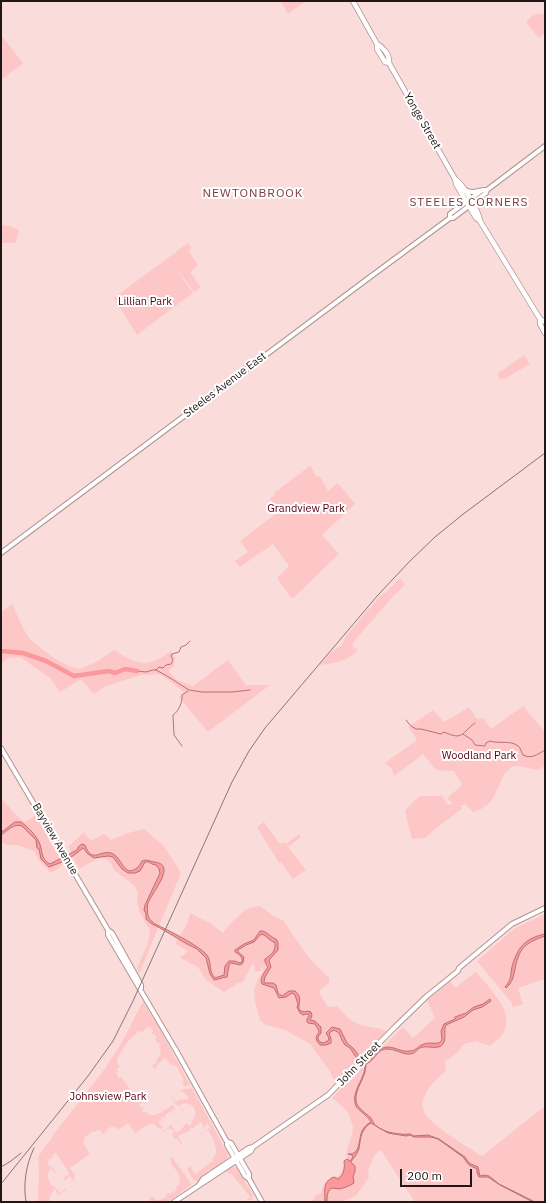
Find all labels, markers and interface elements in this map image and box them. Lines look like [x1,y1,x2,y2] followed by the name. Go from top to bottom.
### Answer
[401,90,443,152] street label: Yonge Street
[203,187,303,201] district label: NEWTONBROOK
[409,196,529,210] district label: STEELES CORNERS
[118,295,172,309] park label: Lillian Park
[181,350,269,420] street label: Steeles Avenue East
[267,502,345,516] park label: Grandview Park
[442,749,516,763] park label: Woodland Park
[29,801,81,877] street label: Bayview Avenue
[334,1039,384,1089] street label: John Street
[70,1090,146,1104] park label: Johnsview Park
[402,1161,474,1187] scale bar
[407,1168,442,1183] text: 200 m

